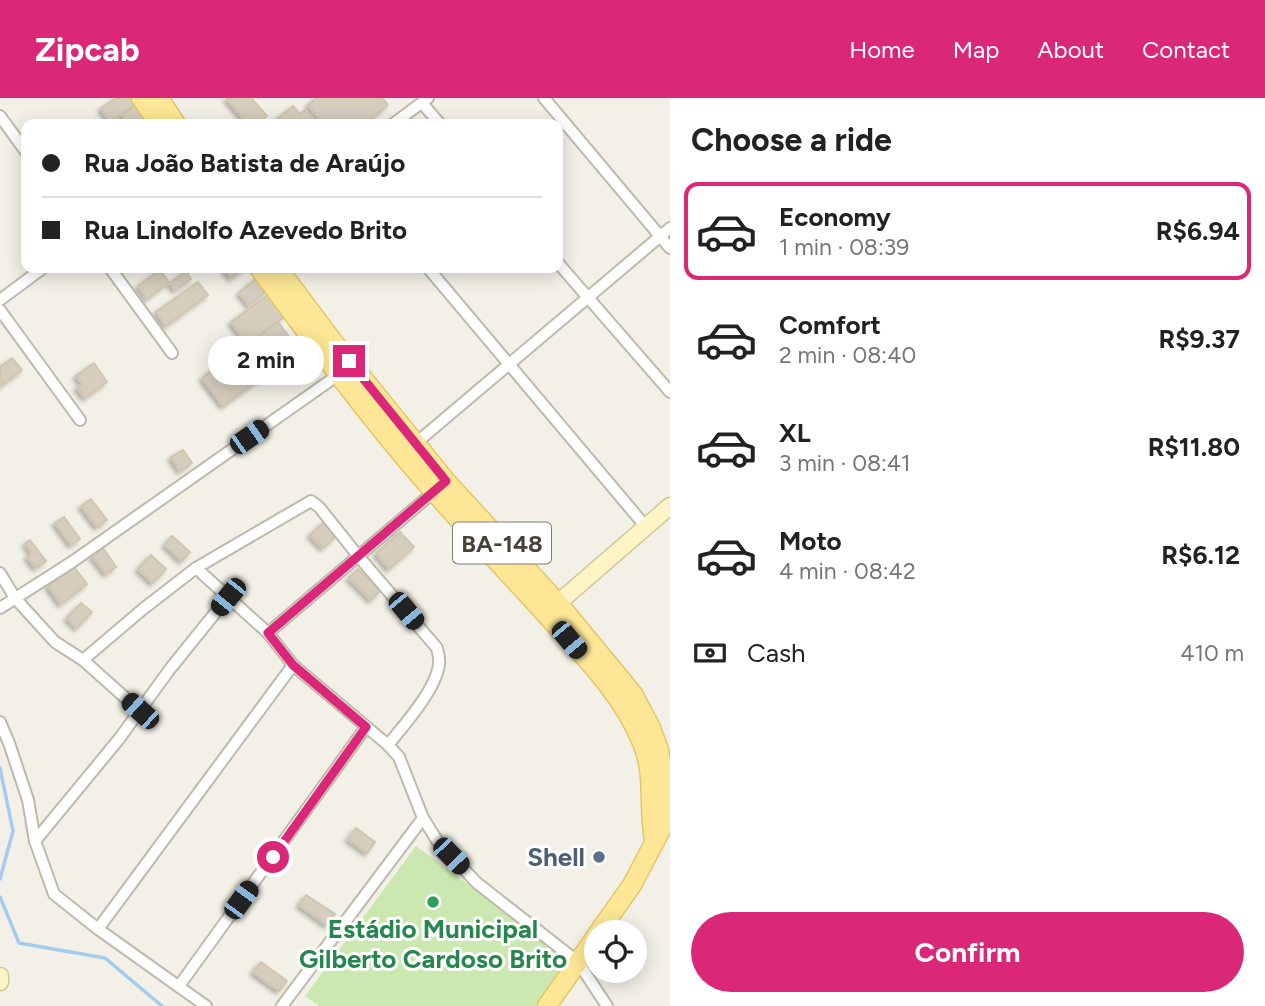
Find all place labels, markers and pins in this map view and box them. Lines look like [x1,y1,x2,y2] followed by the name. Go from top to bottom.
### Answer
[527,841,585,873] place label: Shell
[591,849,607,865] marker: Shell
[425,894,441,910] marker: Estádio Municipal Gilberto Cardoso Brito
[299,913,567,975] place label: Estádio Municipal Gilberto Cardoso Brito

